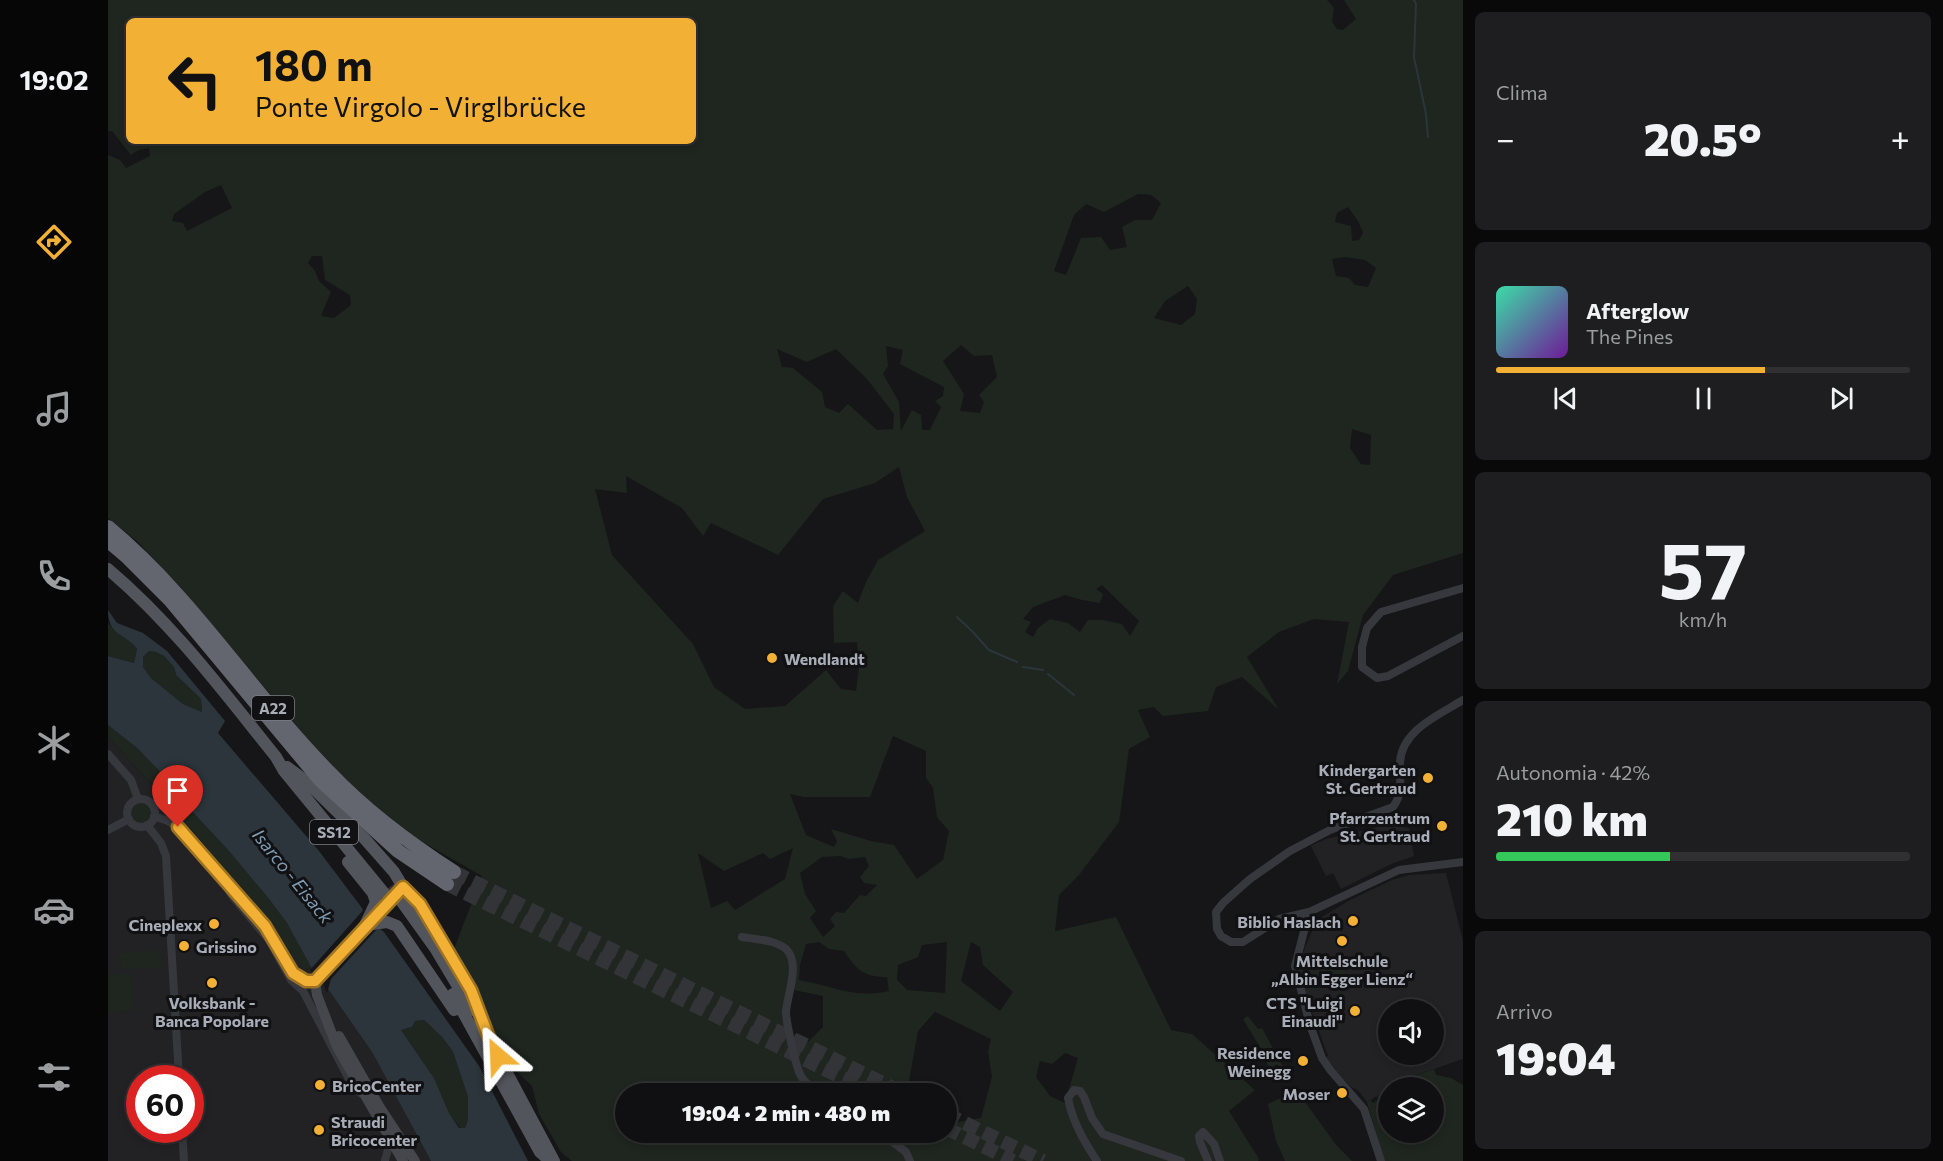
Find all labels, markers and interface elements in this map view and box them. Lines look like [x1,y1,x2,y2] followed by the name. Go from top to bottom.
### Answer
[255,38,373,90] text: 180 m
[156,42,234,120] icon: left
[19,63,89,96] text: 19:02
[1496,80,1548,104] text: Clima
[255,90,586,123] text: Ponte Virgolo - Virglbrücke
[1644,110,1762,165] text: 20.5°
[1496,117,1515,158] text: −
[1891,117,1910,158] text: +
[33,221,75,263] icon: directions
[1586,297,1689,324] text: Afterglow
[1586,324,1673,348] text: The Pines
[1549,382,1582,415] icon: previous
[1687,382,1720,415] icon: pause
[1825,382,1858,415] icon: next
[33,388,75,430] icon: music
[1659,520,1747,615] text: 57
[33,555,75,597] icon: phone
[1679,607,1727,631] text: km/h
[784,649,865,668] place label: Wendlandt
[765,651,779,665] marker: Wendlandt
[252,696,294,720] road number: A22
[33,722,75,764] icon: climate
[1319,760,1416,797] place label: Kindergarten St. Gertraud
[1496,760,1650,784] text: Autonomia · 42%
[152,765,203,827] pin
[1421,771,1435,785] marker: Kindergarten St. Gertraud
[161,774,194,807] icon: arrive
[1496,790,1648,845] text: 210 km
[1329,808,1430,845] place label: Pfarrzentrum St. Gertraud
[1435,819,1449,833] marker: Pfarrzentrum St. Gertraud
[310,820,358,844] road number: SS12
[248,824,339,929] water label: Isarco - Eisack
[33,889,75,931] icon: car
[1237,912,1341,931] place label: Biblio Haslach
[1346,914,1360,928] marker: Biblio Haslach
[129,915,202,934] place label: Cineplexx
[207,917,221,931] marker: Cineplexx
[1335,934,1349,948] marker: Mittelschule „Albin Egger Lienz“
[196,937,257,956] place label: Grissino
[177,939,191,953] marker: Grissino
[1271,951,1413,988] place label: Mittelschule „Albin Egger Lienz“
[205,976,219,990] marker: Volksbank - Banca Popolare
[155,993,269,1030] place label: Volksbank - Banca Popolare
[1266,993,1343,1030] place label: CTS "Luigi Einaudi"
[1378,999,1444,1143] map controls
[1378,999,1444,1065] button: sound
[1496,999,1553,1023] text: Arrivo
[1348,1004,1362,1018] marker: CTS "Luigi Einaudi"
[466,1024,530,1088] position arrow
[1496,1029,1616,1084] text: 19:04
[1217,1043,1291,1080] place label: Residence Weinegg
[1296,1054,1310,1068] marker: Residence Weinegg
[33,1056,75,1098] icon: filters
[126,1065,204,1143] speed limit sign: 60
[332,1076,422,1095] place label: BricoCenter
[1378,1077,1444,1143] button: layers
[313,1078,327,1092] marker: BricoCenter
[1283,1084,1330,1103] place label: Moser
[1335,1086,1349,1100] marker: Moser
[682,1099,890,1126] text: 19:04 · 2 min · 480 m
[331,1112,418,1149] place label: Straudi Bricocenter
[312,1123,326,1137] marker: Straudi Bricocenter

